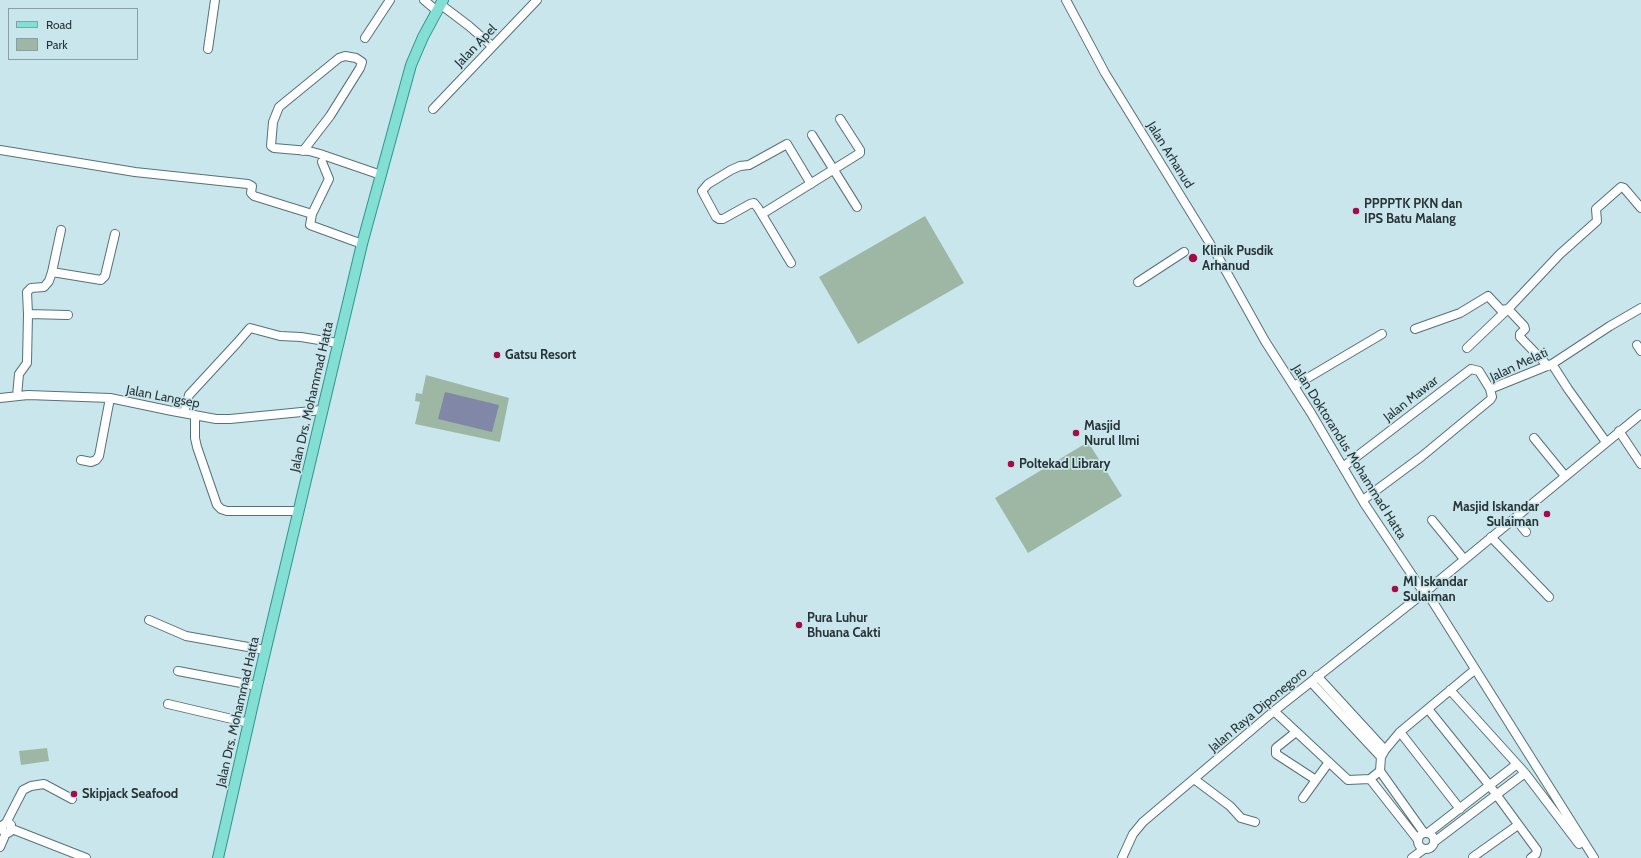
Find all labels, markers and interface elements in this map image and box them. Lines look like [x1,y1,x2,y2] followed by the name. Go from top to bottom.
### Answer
[8,8,138,60] legend
[46,17,72,32] text: Road
[452,21,500,71] street label: Jalan Apel
[46,37,68,52] text: Park
[1143,119,1197,191] street label: Jalan Arhanud
[1364,196,1462,227] place label: PPPPTK PKN dan IPS Batu Malang
[1351,206,1361,216] marker: PPPPTK PKN dan IPS Batu Malang
[1202,243,1273,274] place label: Klinik Pusdik Arhanud
[1187,252,1199,264] marker: Klinik Pusdik Arhanud
[287,320,337,474] street label: Jalan Drs. Mohammad Hatta
[1487,345,1551,385] street label: Jalan Melati
[505,347,576,363] place label: Gatsu Resort
[492,350,502,360] marker: Gatsu Resort
[1289,362,1409,542] street label: Jalan Doktorandus Mohammad Hatta
[1381,373,1441,425] street label: Jalan Mawar
[125,382,201,412] street label: Jalan Langsep
[1084,418,1139,449] place label: Masjid Nurul Ilmi
[1071,428,1081,438] marker: Masjid Nurul Ilmi
[1019,456,1111,472] place label: Poltekad Library
[1006,459,1016,469] marker: Poltekad Library
[1453,499,1539,530] place label: Masjid Iskandar Sulaiman
[1542,509,1552,519] marker: Masjid Iskandar Sulaiman
[1403,574,1467,605] place label: MI Iskandar Sulaiman
[1390,584,1400,594] marker: MI Iskandar Sulaiman
[807,610,881,641] place label: Pura Luhur Bhuana Cakti
[794,620,804,630] marker: Pura Luhur Bhuana Cakti
[213,635,263,789] street label: Jalan Drs. Mohammad Hatta
[1206,664,1310,756] street label: Jalan Raya Diponegoro
[82,786,178,802] place label: Skipjack Seafood
[69,789,79,799] marker: Skipjack Seafood

